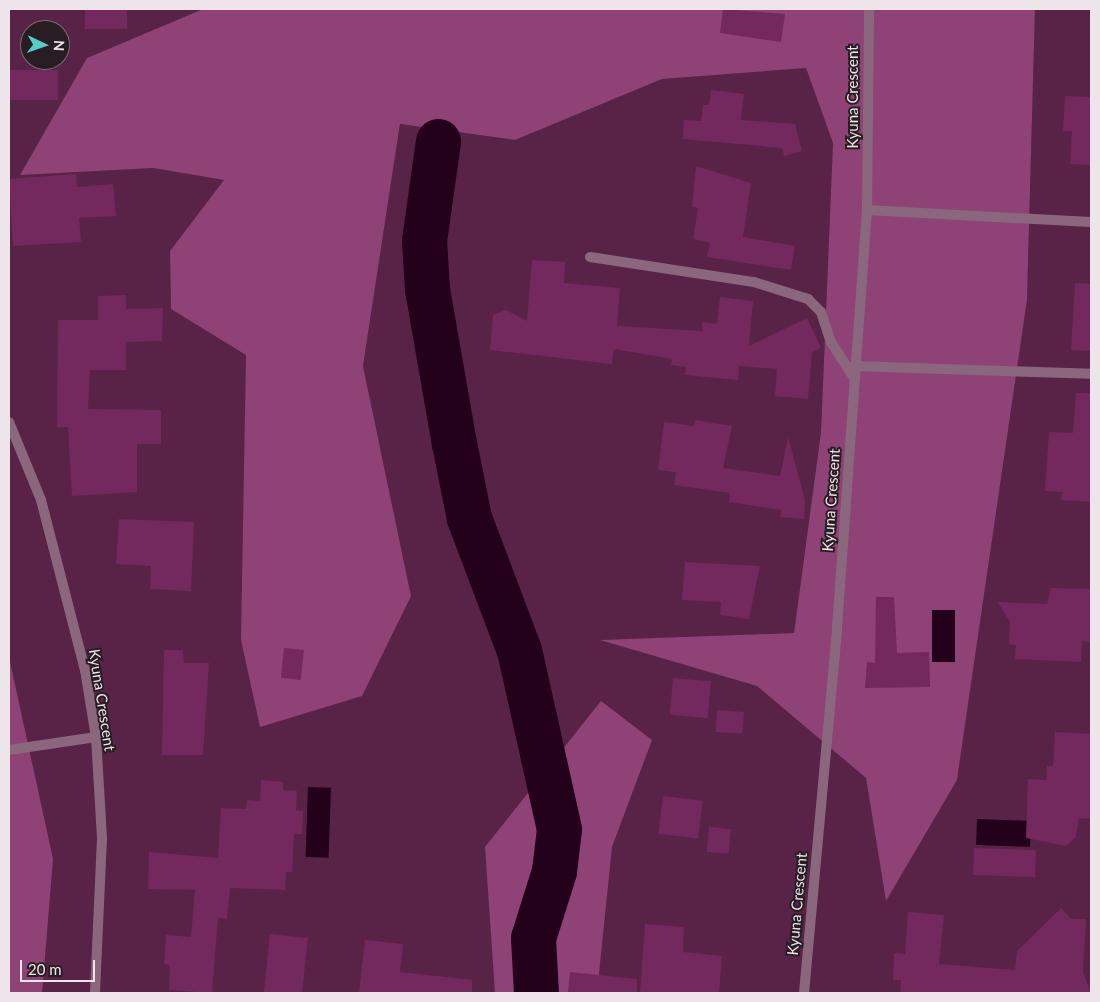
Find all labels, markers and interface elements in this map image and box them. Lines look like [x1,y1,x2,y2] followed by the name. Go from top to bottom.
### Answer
[20,20,70,70] north arrow
[51,40,68,52] text: N
[844,45,862,149] street label: Kyuna Crescent
[818,448,844,552] street label: Kyuna Crescent
[85,648,119,752] street label: Kyuna Crescent
[784,852,810,956] street label: Kyuna Crescent
[22,950,98,982] scale bar
[28,960,62,978] text: 20 m

